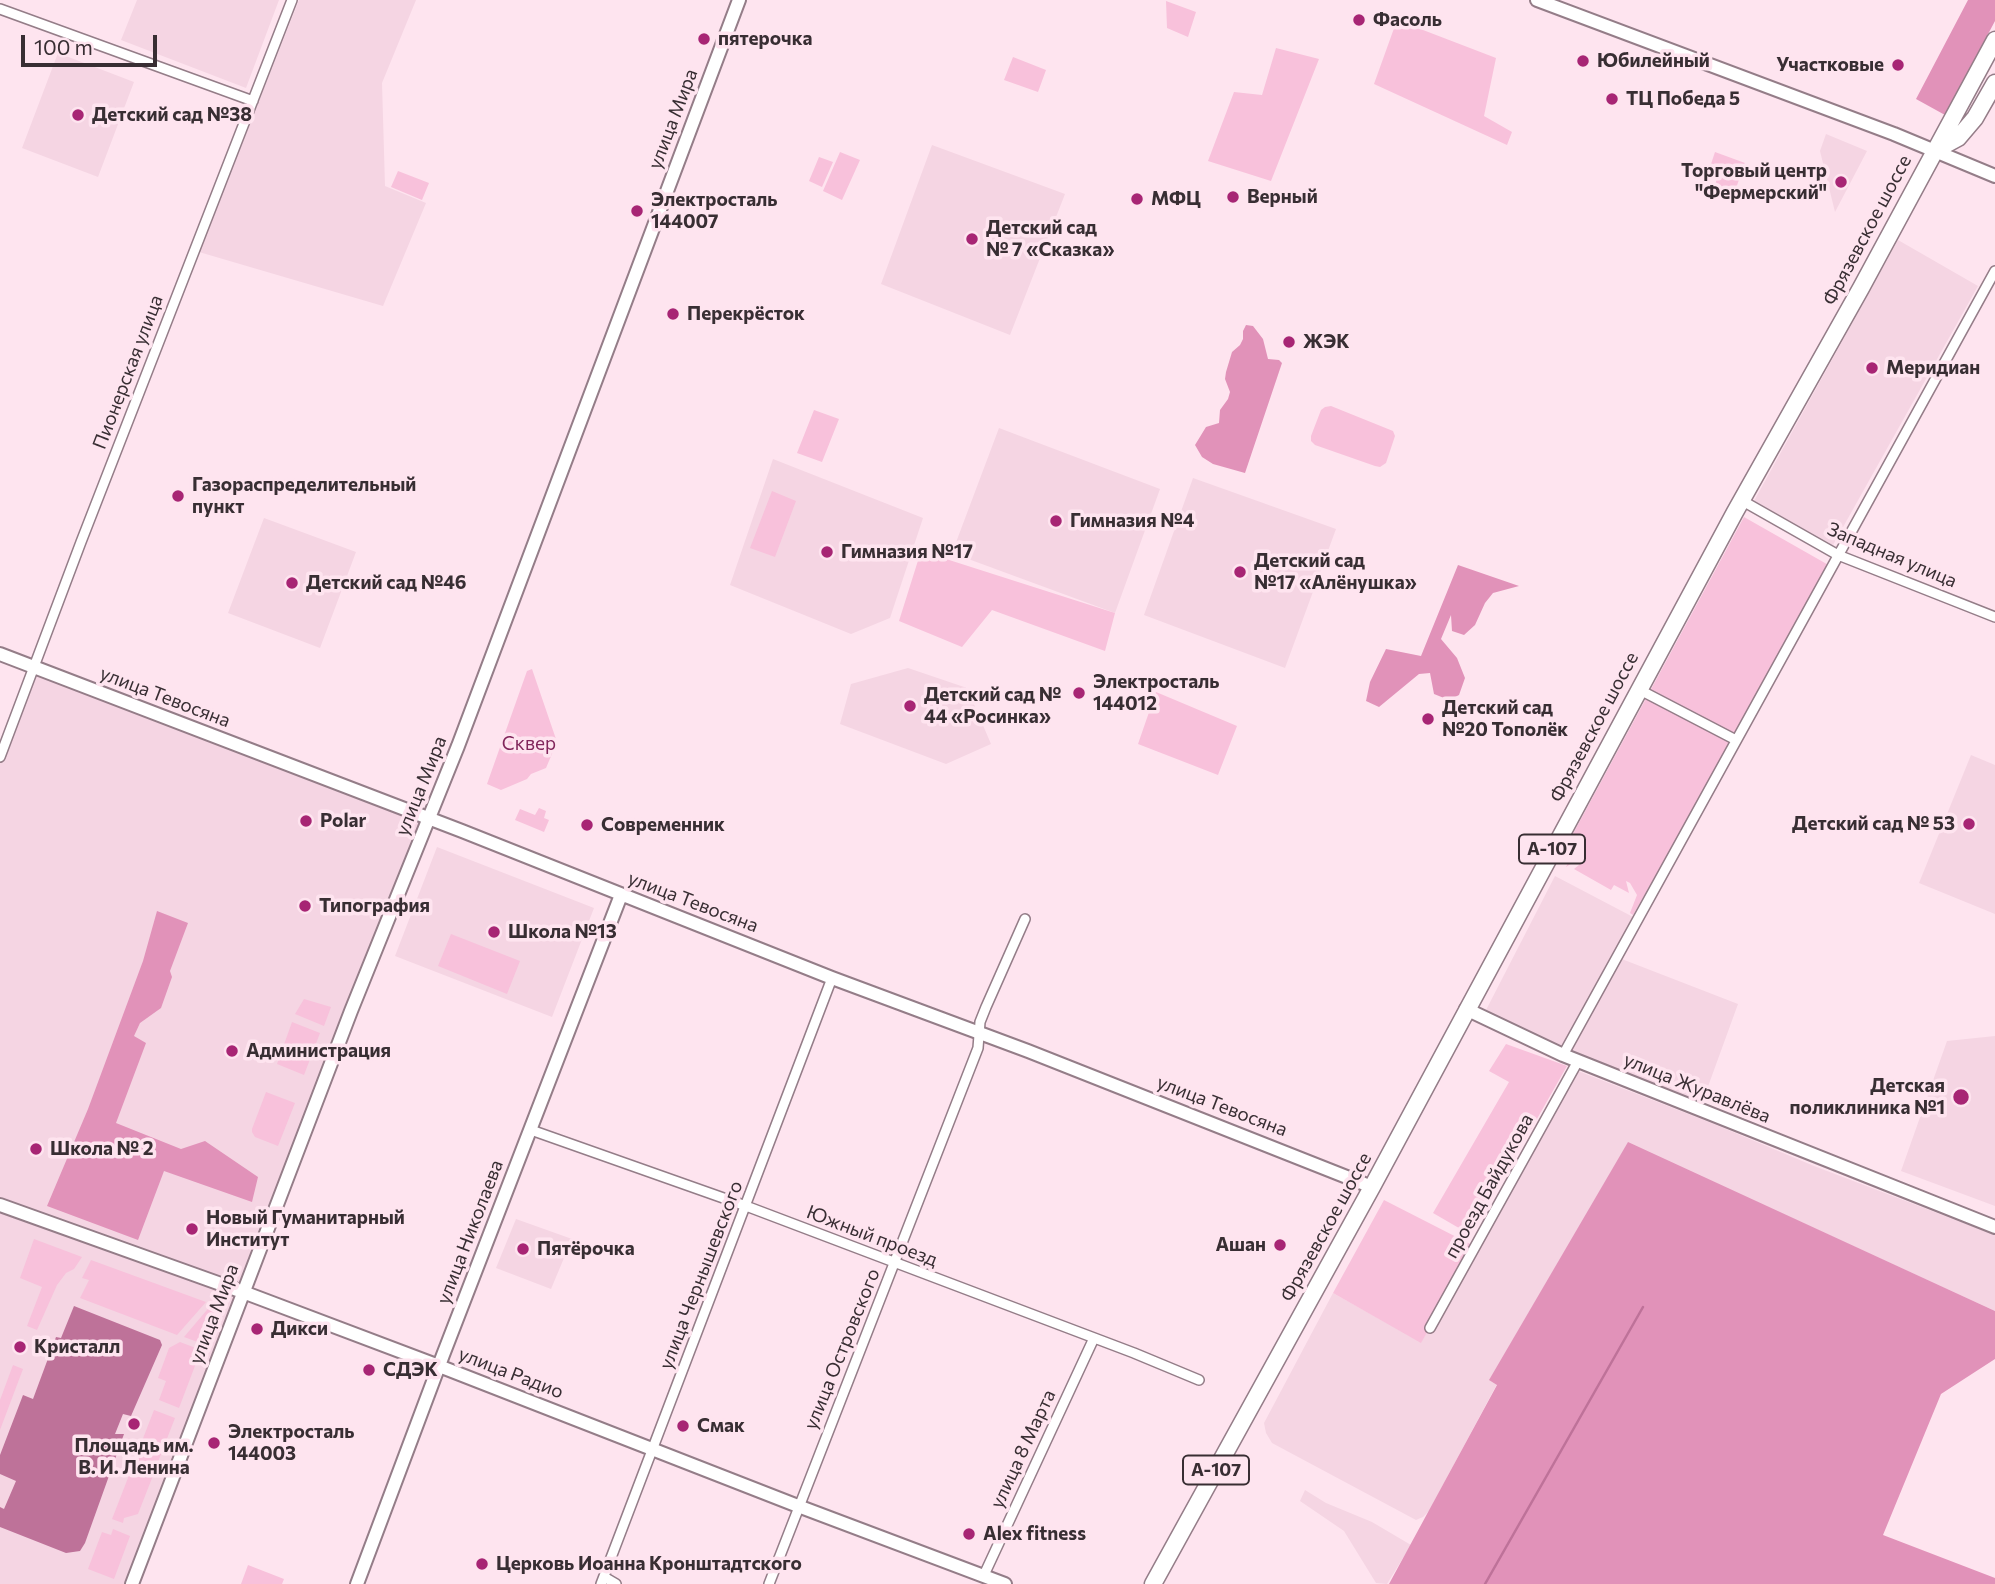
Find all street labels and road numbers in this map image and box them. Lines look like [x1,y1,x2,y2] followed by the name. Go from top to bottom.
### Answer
[643,66,703,172] street label: улица Мира
[1818,151,1916,309] street label: Фрязевское шоссе
[88,292,168,452] street label: Пионерская улица
[1824,517,1960,593] street label: Западная улица
[1545,648,1643,806] street label: Фрязевское шоссе
[97,662,233,732] street label: улица Тевосяна
[391,733,451,839] street label: улица Мира
[1519,834,1585,864] road number: А-107
[625,867,761,937] street label: улица Тевосяна
[1620,1048,1774,1128] street label: улица Журавлёва
[1154,1071,1290,1141] street label: улица Тевосяна
[1440,1110,1538,1262] street label: проезд Байдукова
[1276,1149,1376,1305] street label: Фрязевское шоссе
[432,1157,508,1307] street label: улица Николаева
[655,1178,747,1372] street label: улица Чернышевского
[803,1201,941,1271] street label: Южный проезд
[184,1261,244,1367] street label: улица Мира
[799,1265,885,1433] street label: улица Островского
[455,1343,567,1403] street label: улица Радио
[986,1386,1060,1512] street label: улица 8 Марта
[1183,1456,1249,1484] road number: А-107

